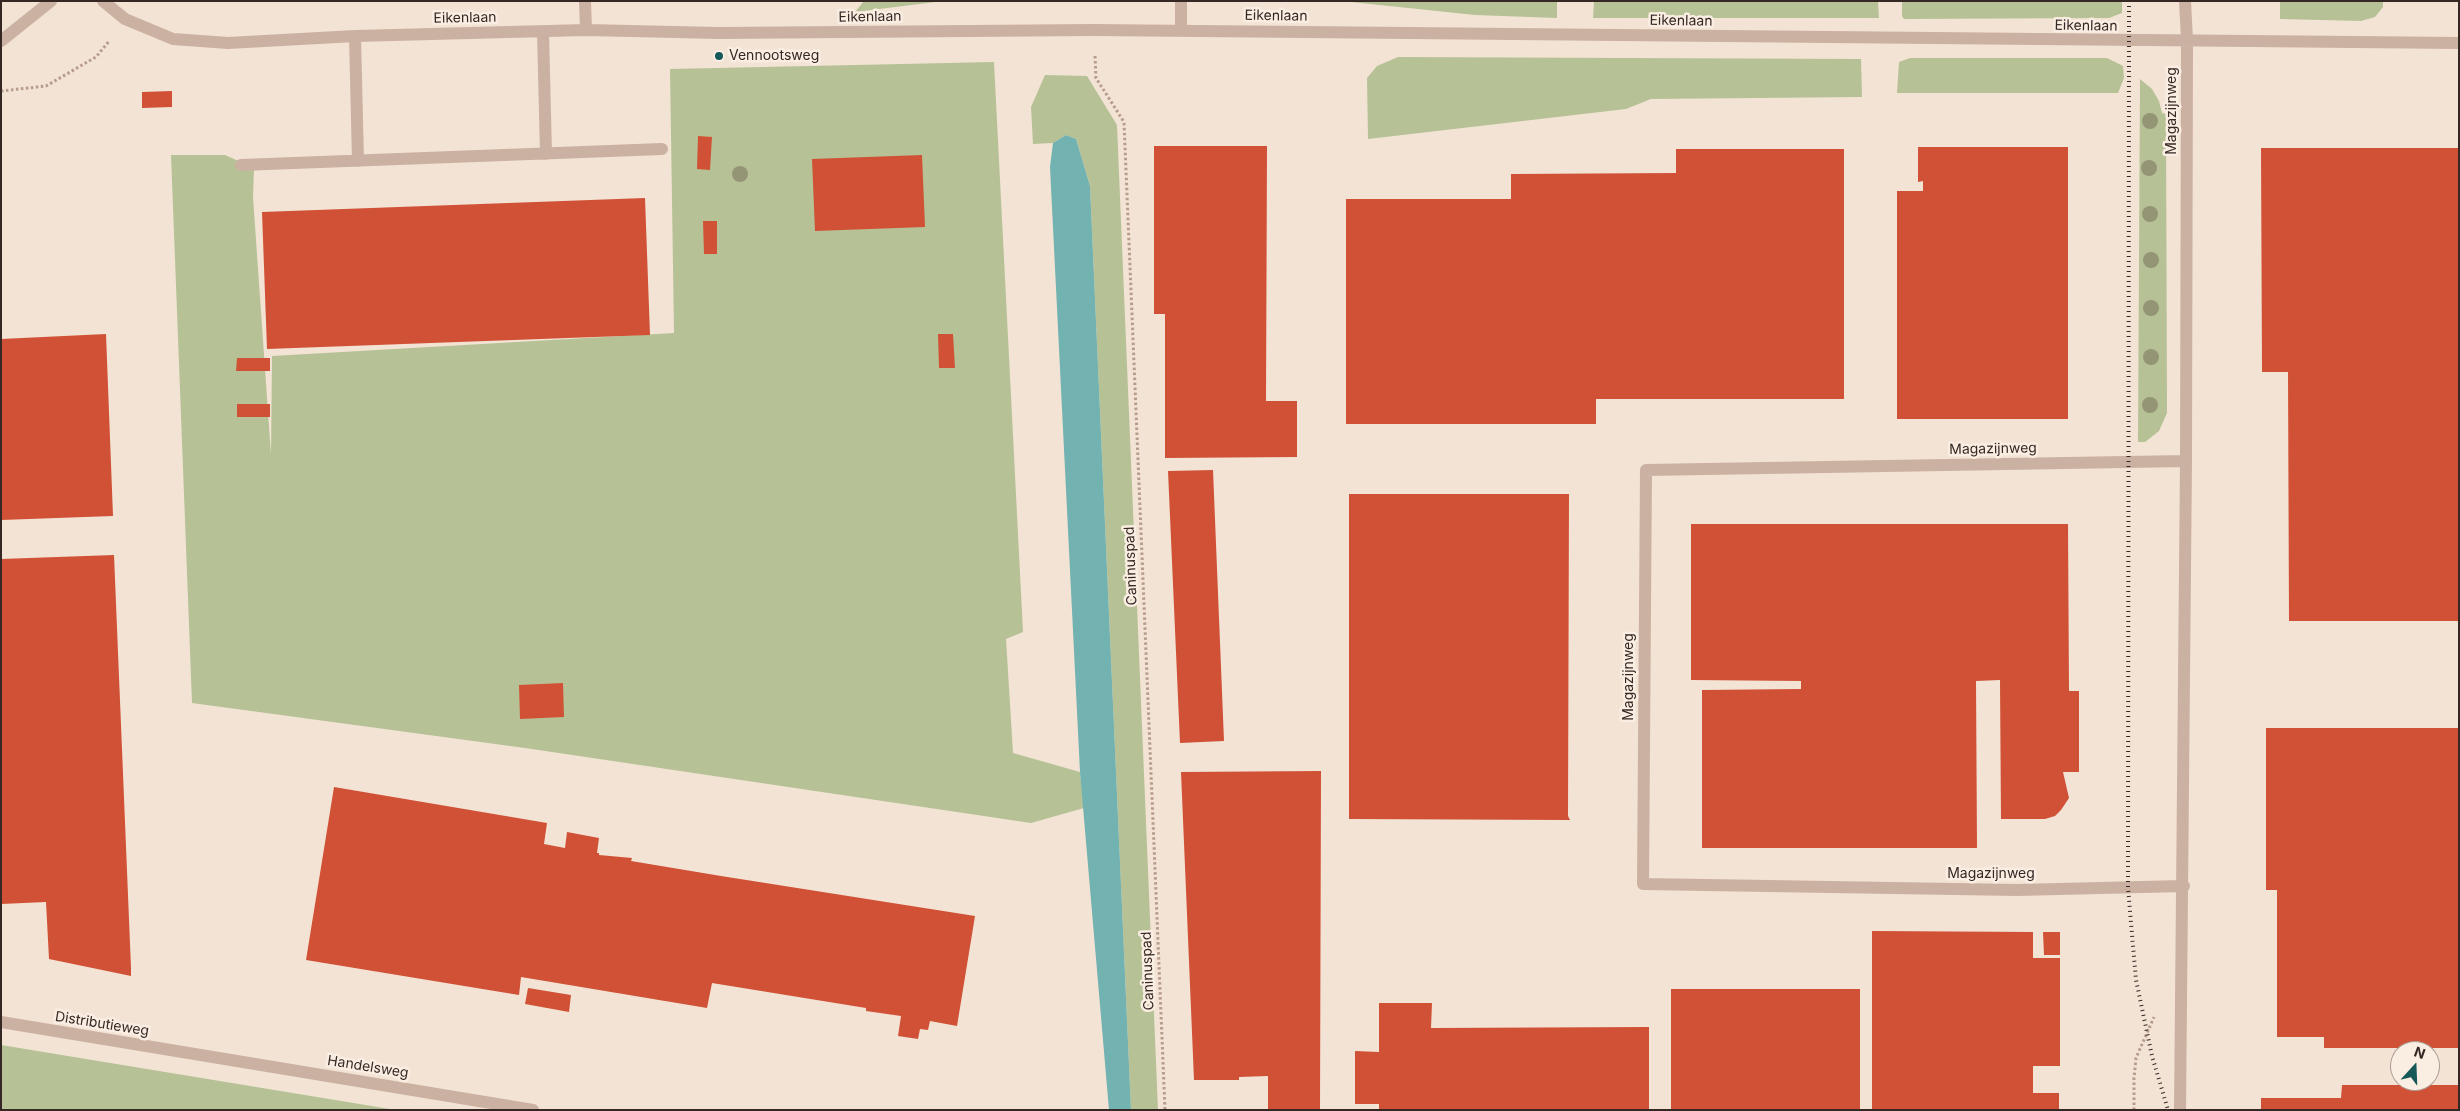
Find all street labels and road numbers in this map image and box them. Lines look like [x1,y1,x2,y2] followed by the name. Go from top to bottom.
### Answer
[1244,7,1308,25] street label: Eikenlaan
[838,8,902,26] street label: Eikenlaan
[433,9,497,27] street label: Eikenlaan
[1649,12,1713,30] street label: Eikenlaan
[2054,17,2118,35] street label: Eikenlaan
[2164,67,2180,155] street label: Magazijnweg
[1949,440,2037,458] street label: Magazijnweg
[1121,526,1141,606] street label: Caninuspad
[1621,633,1637,721] street label: Magazijnweg
[1947,866,2035,882] street label: Magazijnweg
[1138,931,1158,1011] street label: Caninuspad
[54,1008,150,1040] street label: Distributieweg
[326,1052,410,1082] street label: Handelsweg

